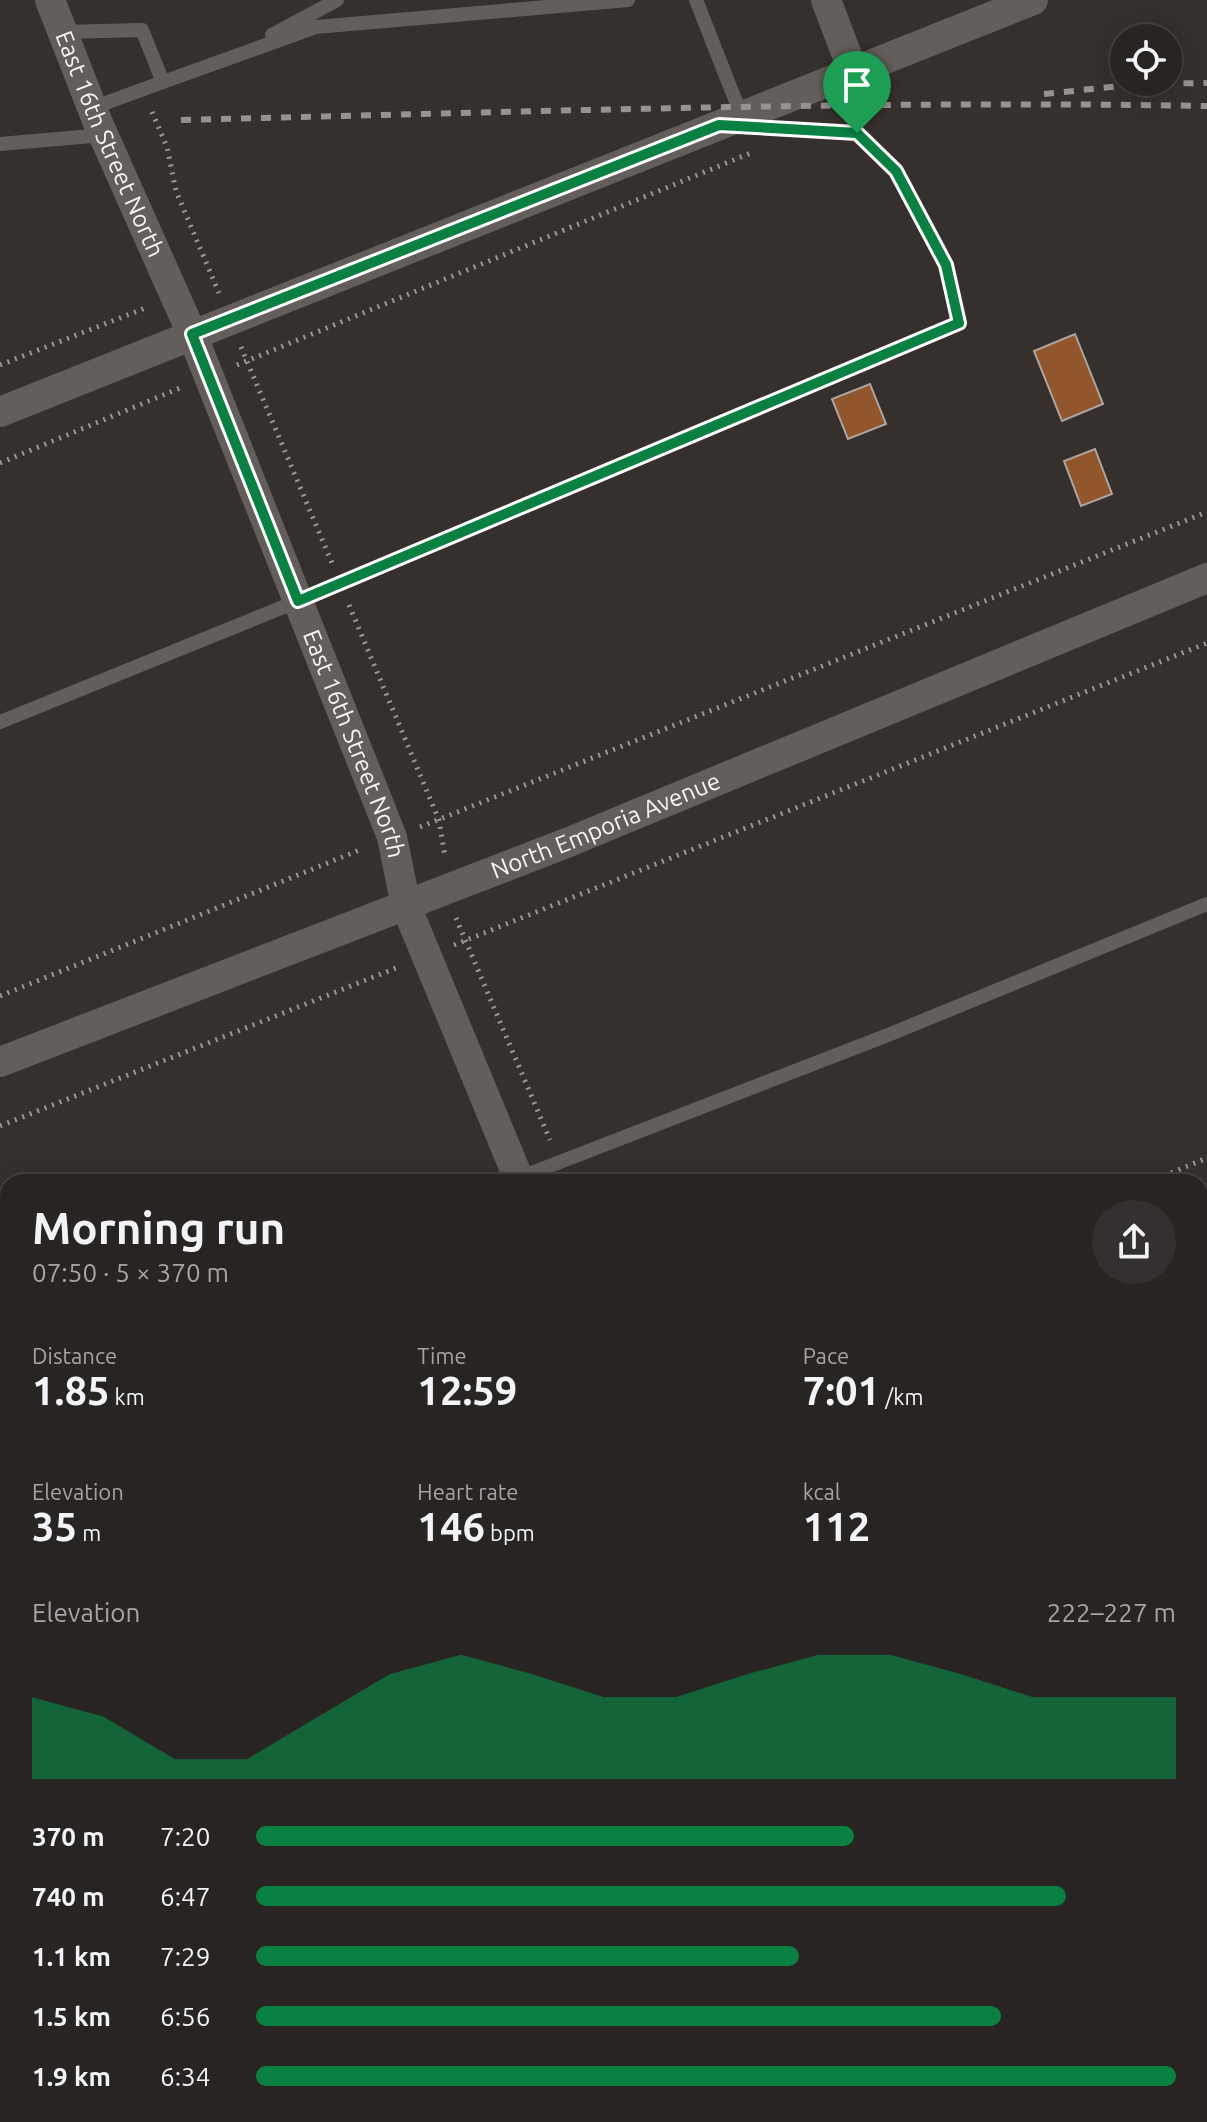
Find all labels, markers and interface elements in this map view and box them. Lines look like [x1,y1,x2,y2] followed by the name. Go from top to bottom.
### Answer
[1110,24,1182,96] map controls
[1110,24,1182,96] button: locate
[50,27,170,261] street label: East 16th Street North
[823,51,891,133] pin
[835,63,879,107] icon: arrive
[298,626,410,860] street label: East 16th Street North
[487,767,724,884] street label: North Emporia Avenue
[1092,1200,1176,1284] button: share
[32,1203,285,1252] text: Morning run
[32,1258,229,1287] text: 07:50 · 5 × 370 m
[32,1343,117,1368] text: Distance
[417,1343,467,1368] text: Time
[803,1343,849,1368] text: Pace
[32,1368,110,1413] text: 1.85
[417,1368,517,1413] text: 12:59
[803,1368,880,1413] text: 7:01
[110,1384,145,1409] text: km
[880,1384,923,1409] text: /km
[32,1479,124,1504] text: Elevation
[417,1479,519,1504] text: Heart rate
[803,1479,841,1504] text: kcal
[32,1504,77,1549] text: 35
[417,1504,485,1549] text: 146
[803,1504,870,1549] text: 112
[77,1520,101,1545] text: m
[485,1520,535,1545] text: bpm
[32,1598,140,1627] text: Elevation
[1047,1598,1176,1627] text: 222–227 m
[32,1822,105,1851] text: 370 m
[160,1822,210,1851] text: 7:20
[32,1882,105,1911] text: 740 m
[160,1882,210,1911] text: 6:47
[32,1942,111,1971] text: 1.1 km
[160,1942,210,1971] text: 7:29
[32,2002,111,2031] text: 1.5 km
[160,2002,210,2031] text: 6:56
[32,2062,111,2091] text: 1.9 km
[160,2062,210,2091] text: 6:34

